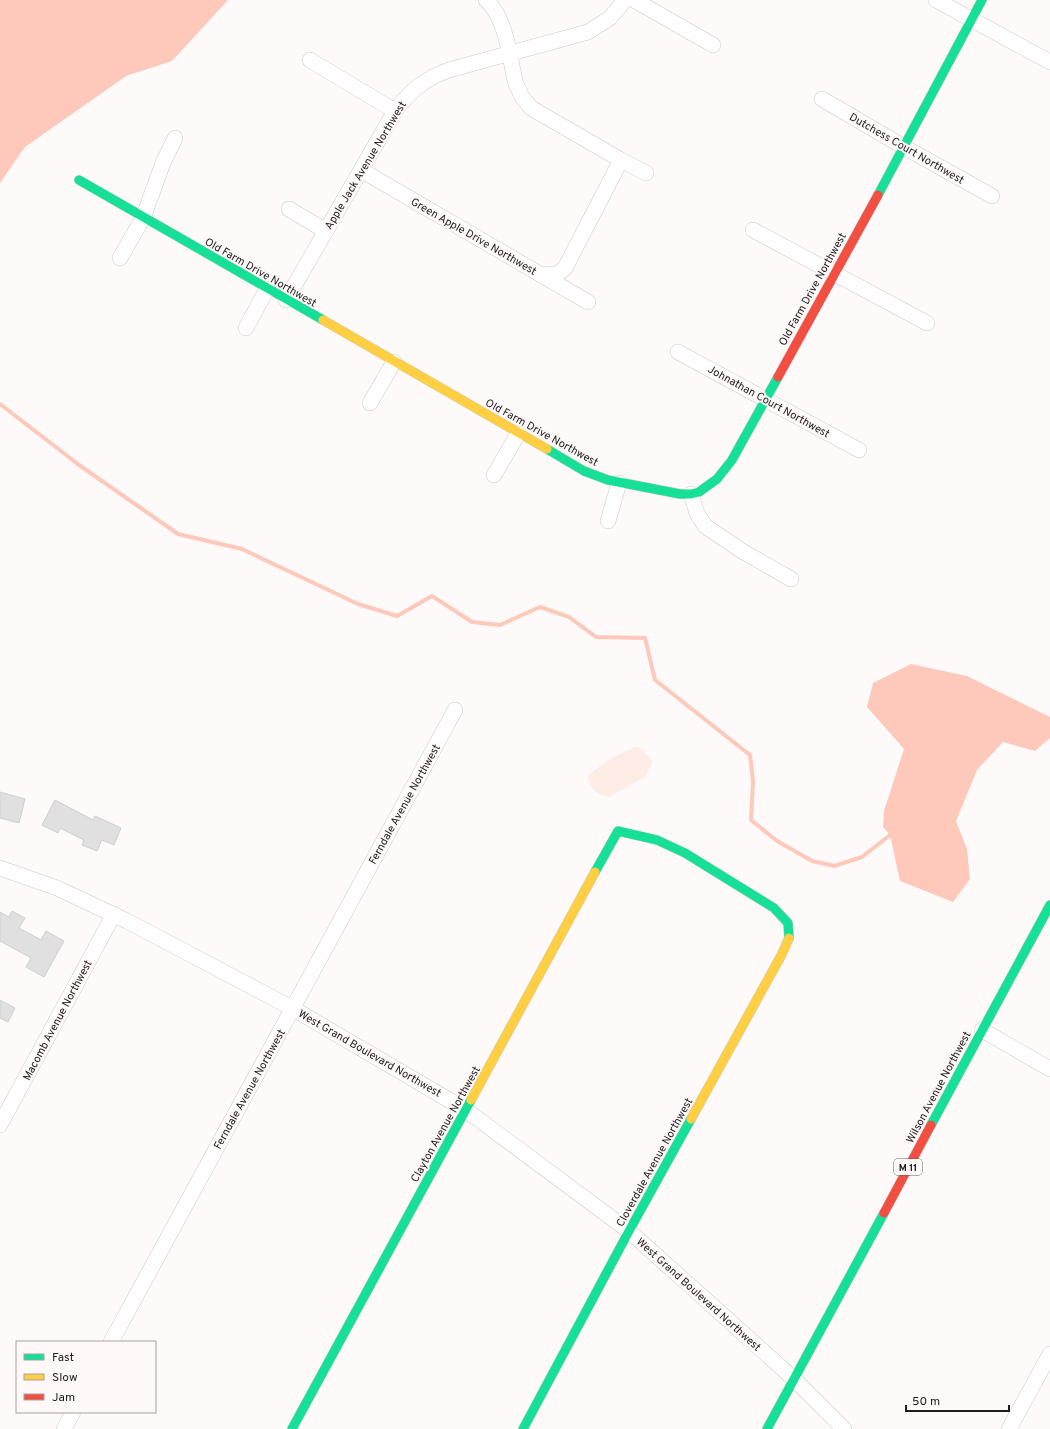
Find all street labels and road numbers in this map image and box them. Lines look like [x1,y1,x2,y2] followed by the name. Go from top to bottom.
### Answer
[322,99,410,232] street label: Apple Jack Avenue Northwest
[847,110,966,187] street label: Dutchess Court Northwest
[408,195,539,279] street label: Green Apple Drive Northwest
[776,231,850,348] street label: Old Farm Drive Northwest
[202,235,319,311] street label: Old Farm Drive Northwest
[705,363,832,441] street label: Johnathan Court Northwest
[483,396,600,470] street label: Old Farm Drive Northwest
[366,742,444,867] street label: Ferndale Avenue Northwest
[20,958,96,1083] street label: Macomb Avenue Northwest
[296,1007,443,1101] street label: West Grand Boulevard Northwest
[211,1027,289,1152] street label: Ferndale Avenue Northwest
[903,1029,974,1146] street label: Wilson Avenue Northwest
[408,1064,484,1185] street label: Clayton Avenue Northwest
[614,1096,696,1229] street label: Cloverdale Avenue Northwest
[894,1159,922,1175] road number: M 11
[633,1235,763,1354] street label: West Grand Boulevard Northwest

